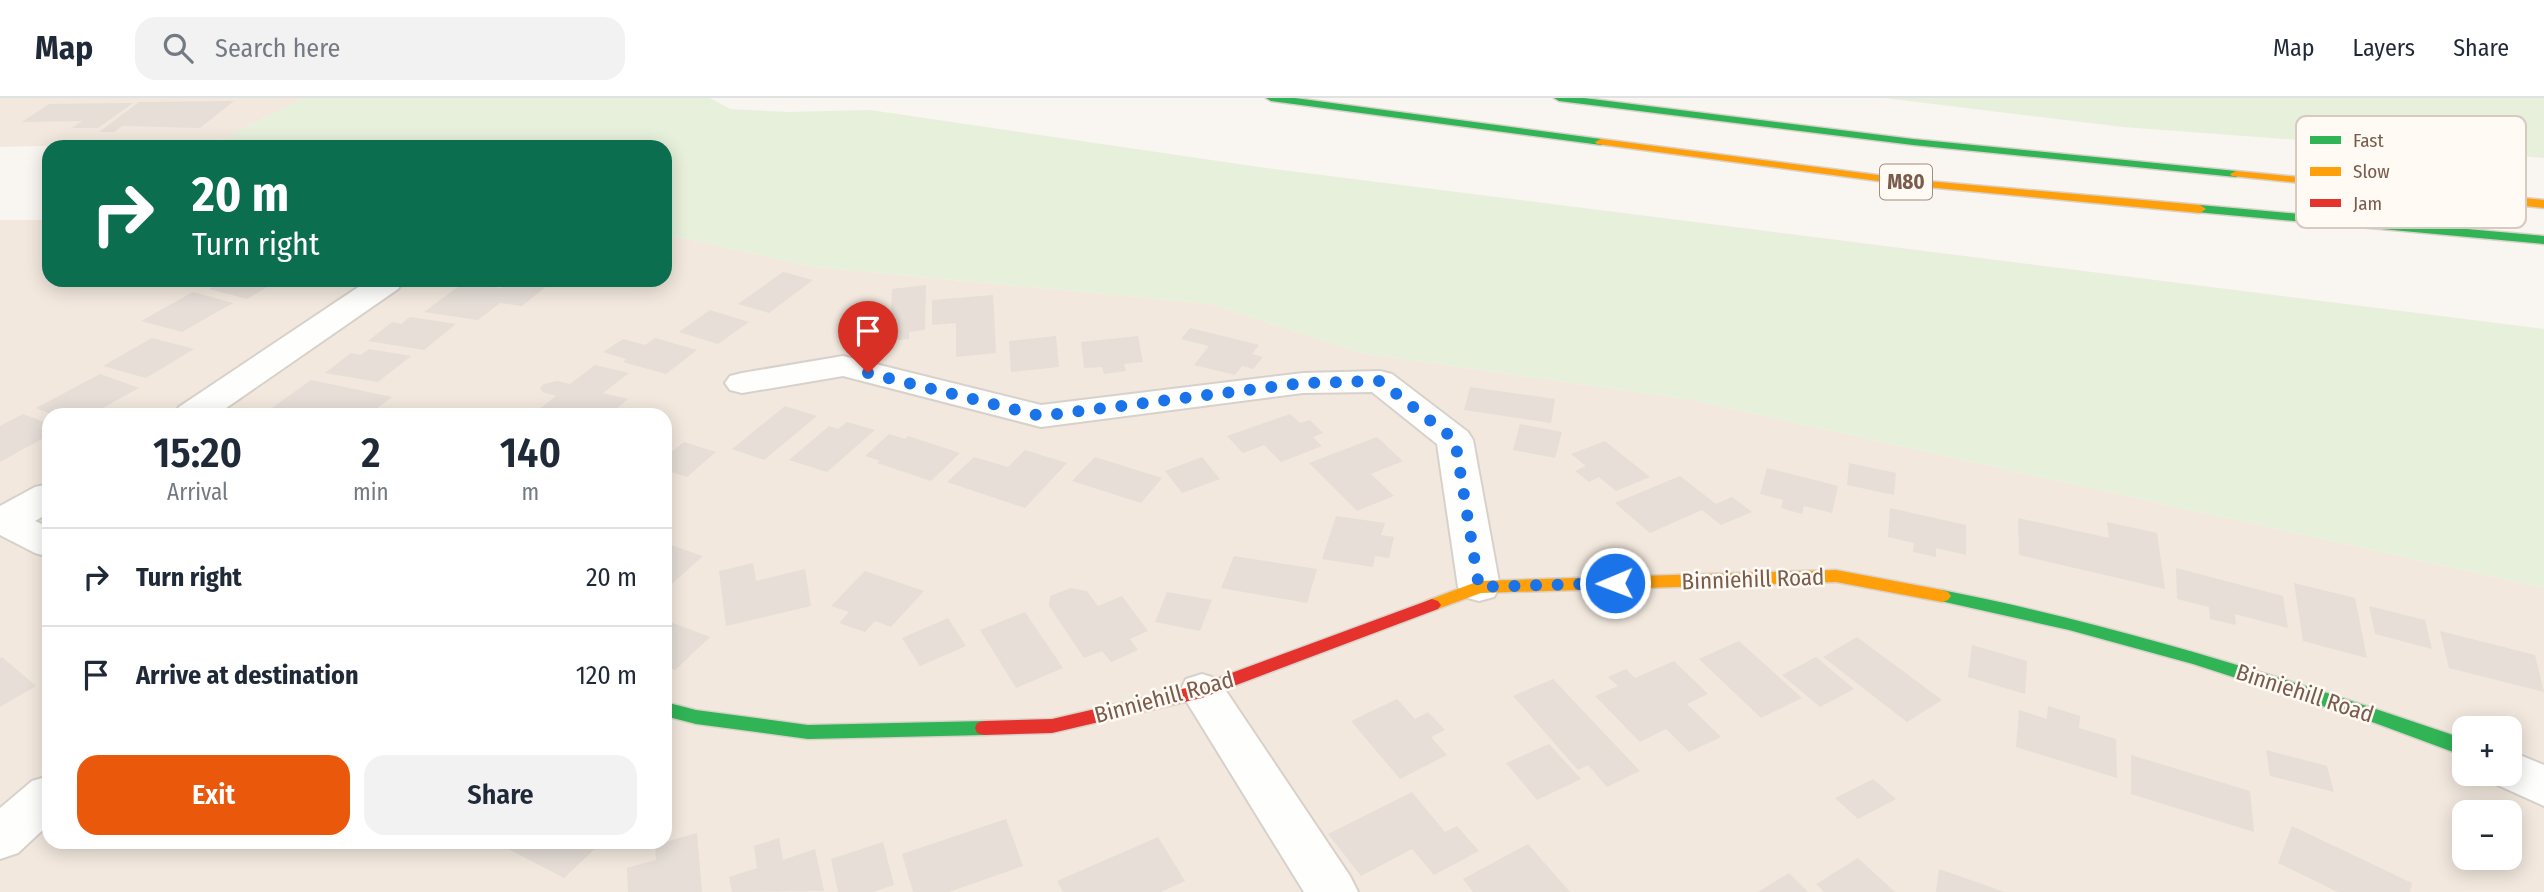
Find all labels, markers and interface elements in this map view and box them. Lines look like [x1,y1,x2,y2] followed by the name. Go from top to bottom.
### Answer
[135,17,625,80] search box
[35,28,93,68] text: Map
[159,29,197,67] icon: search
[215,33,340,64] text: Search here
[2273,34,2315,62] text: Map
[2353,34,2415,62] text: Layers
[2453,34,2509,62] text: Share
[2296,116,2526,228] legend
[2353,129,2384,152] text: Fast
[2353,160,2390,183] text: Slow
[1880,164,1932,200] road number: M80
[192,165,289,224] text: 20 m
[77,168,168,259] icon: right
[2353,192,2382,215] text: Jam
[192,225,319,263] text: Turn right
[838,301,898,373] pin
[849,312,887,350] icon: arrive
[153,428,242,478] text: 15:20
[361,428,381,478] text: 2
[500,428,561,478] text: 140
[167,478,228,506] text: Arrival
[353,478,389,506] text: min
[522,478,539,506] text: m
[1578,546,1652,620] position arrow
[77,558,115,596] icon: right
[136,562,242,593] text: Turn right
[586,562,637,593] text: 20 m
[1681,563,1825,595] street label: Binniehill Road
[77,656,115,694] icon: arrive
[2233,658,2377,728] street label: Binniehill Road
[136,660,359,691] text: Arrive at destination
[576,660,637,691] text: 120 m
[1091,665,1237,729] street label: Binniehill Road
[2452,716,2522,870] map controls
[2452,716,2522,786] button: +
[77,755,350,835] button: Exit
[364,755,637,835] button: Share
[2452,800,2522,870] button: −

